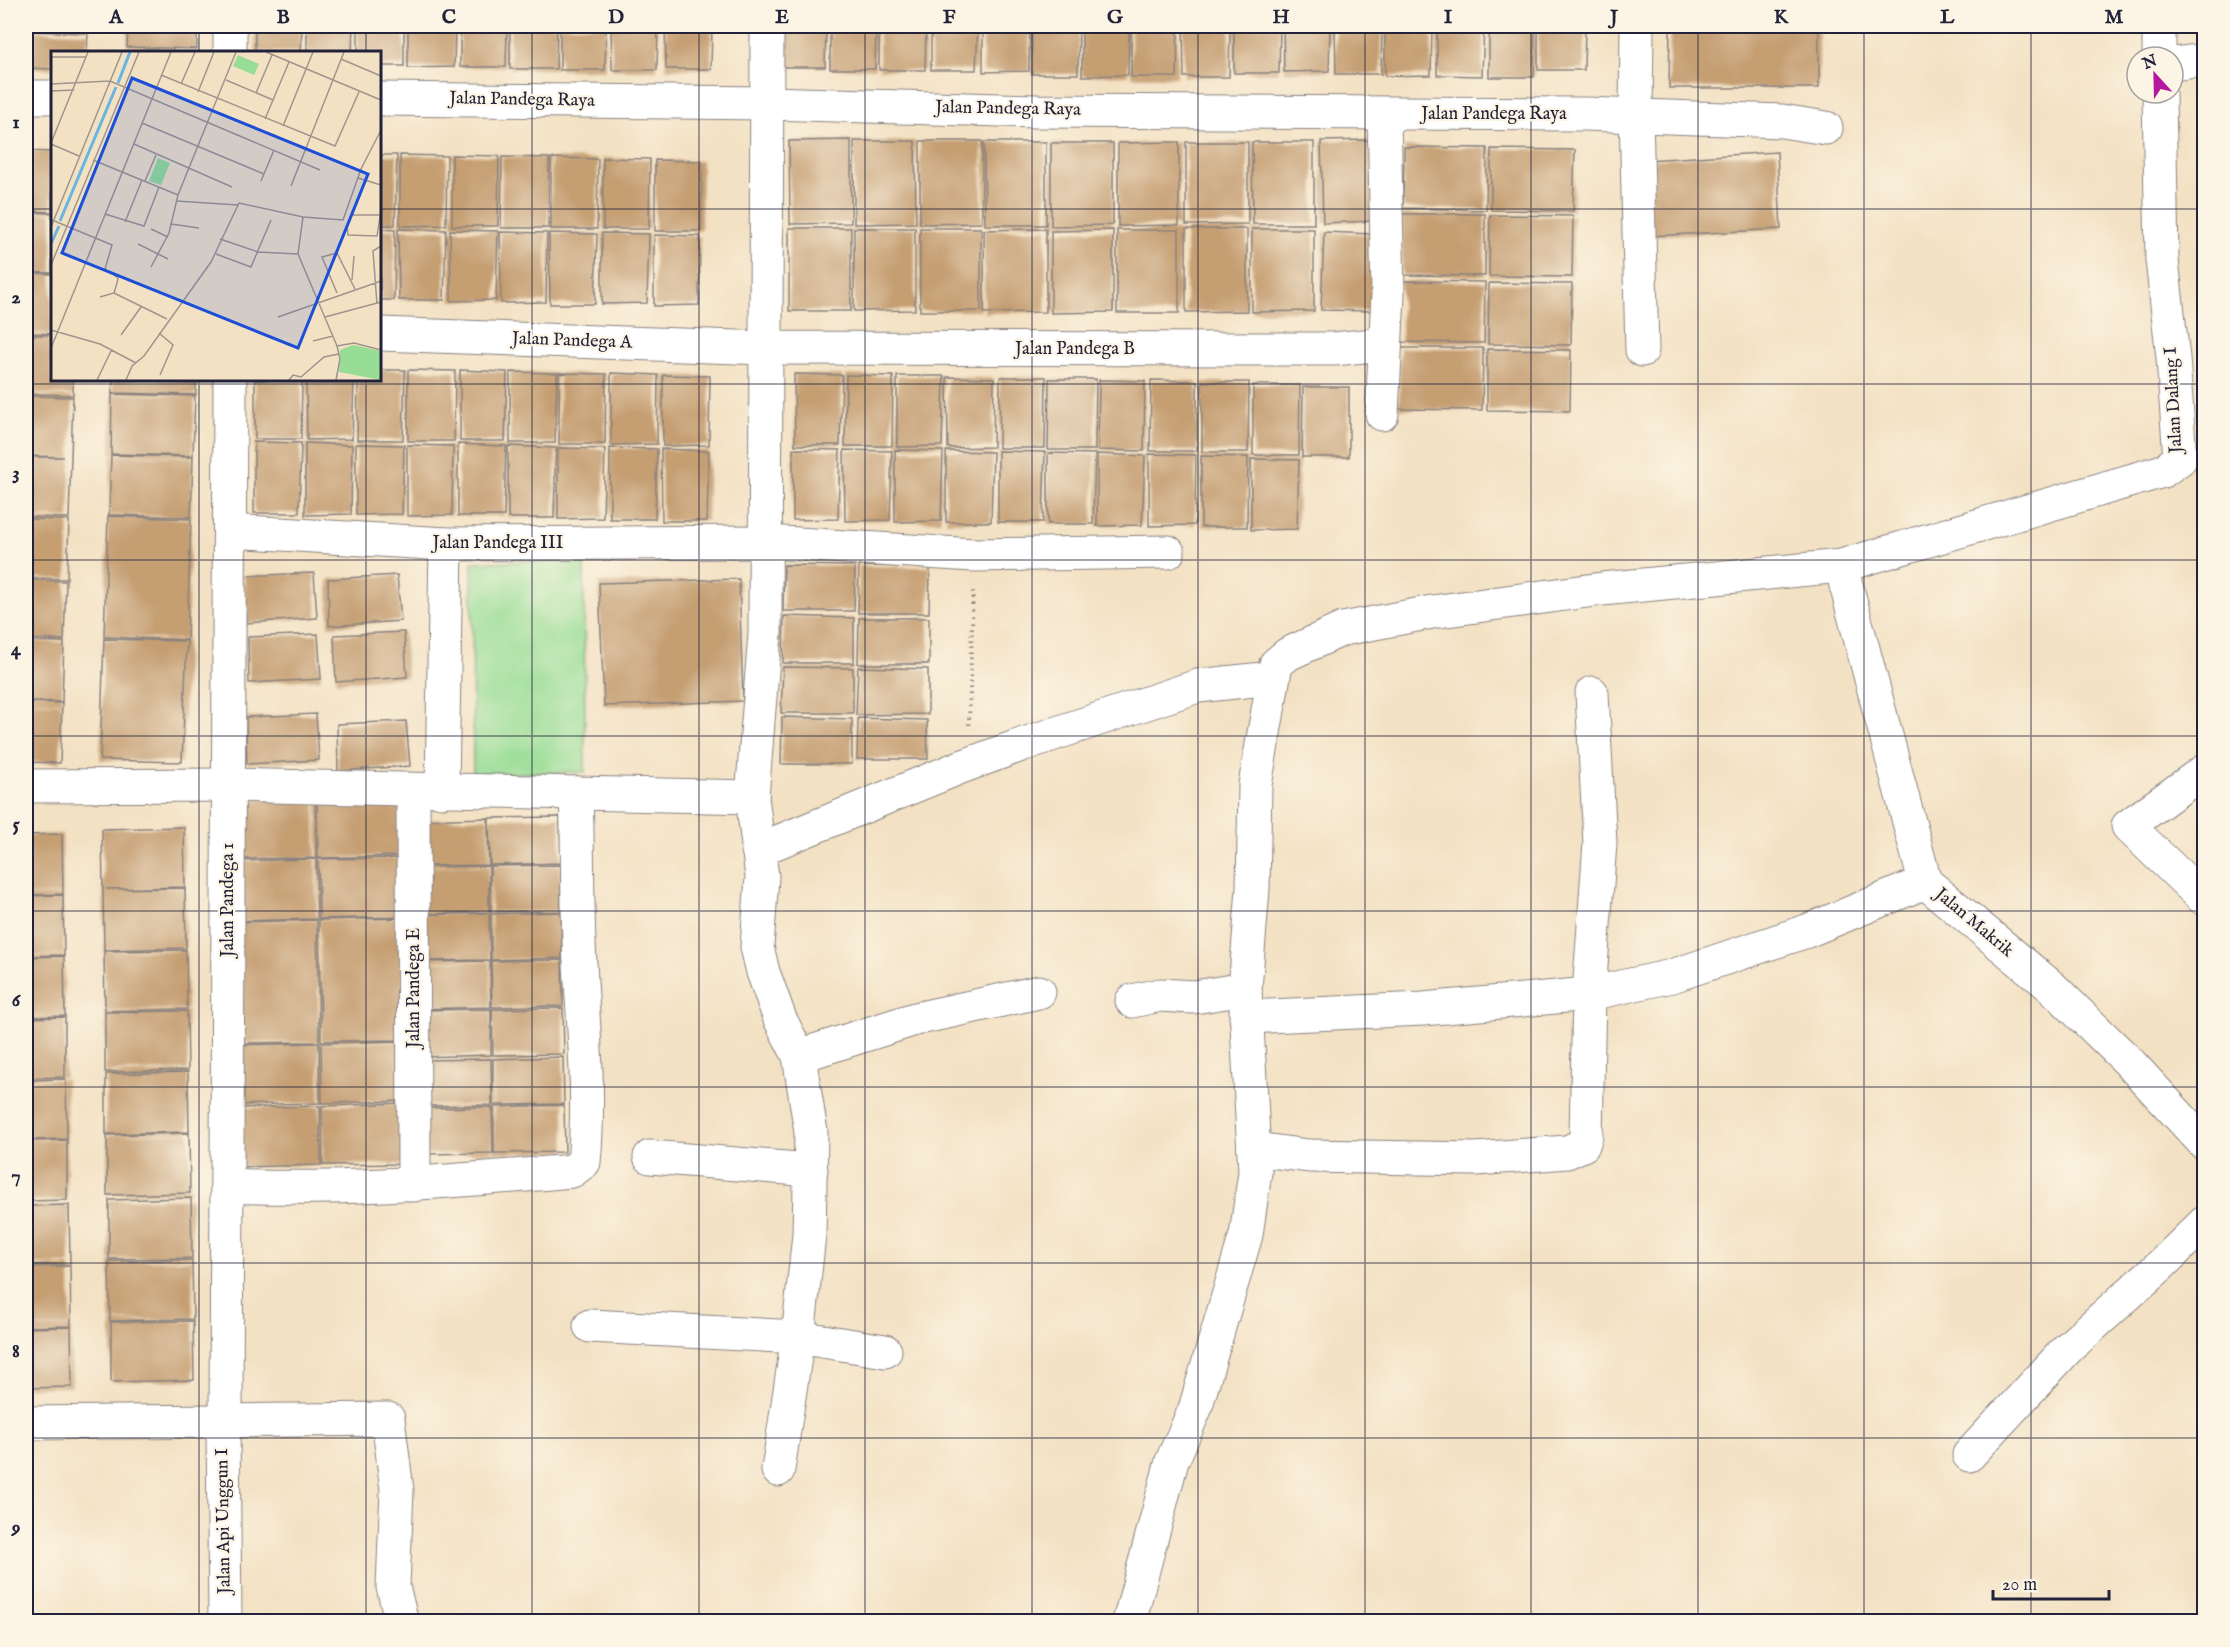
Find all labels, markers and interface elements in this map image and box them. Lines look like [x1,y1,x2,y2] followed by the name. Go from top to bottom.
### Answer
[108,5,124,30] text: A
[276,5,290,30] text: B
[442,5,456,30] text: C
[608,5,624,30] text: D
[775,5,789,30] text: E
[943,5,956,30] text: F
[1107,5,1124,30] text: G
[1272,5,1290,30] text: H
[1444,5,1453,30] text: I
[1607,5,1619,30] text: J
[1774,5,1790,30] text: K
[1940,5,1955,30] text: L
[2105,5,2124,30] text: M
[2125,45,2185,105] north arrow
[51,51,381,381] inset map
[2139,51,2160,75] text: N
[447,87,595,113] street label: Jalan Pandega Raya
[933,96,1081,122] street label: Jalan Pandega Raya
[1419,103,1567,126] street label: Jalan Pandega Raya
[12,110,20,135] text: 1
[11,285,21,310] text: 2
[510,327,633,355] street label: Jalan Pandega A
[1013,338,1135,361] street label: Jalan Pandega B
[2160,346,2188,456] street label: Jalan Dalang I
[12,461,20,486] text: 3
[430,532,564,555] street label: Jalan Pandega III
[11,637,22,662] text: 4
[12,812,20,837] text: 5
[217,843,240,959] street label: Jalan Pandega 1
[1928,882,2019,963] street label: Jalan Makrik
[403,928,426,1050] street label: Jalan Pandega E
[12,988,22,1013] text: 6
[11,1164,21,1189] text: 7
[12,1339,20,1364] text: 8
[211,1448,237,1596] street label: Jalan Api Unggun I
[11,1515,21,1540] text: 9
[1993,1563,2108,1601] scale bar
[2002,1574,2037,1597] text: 20 m

